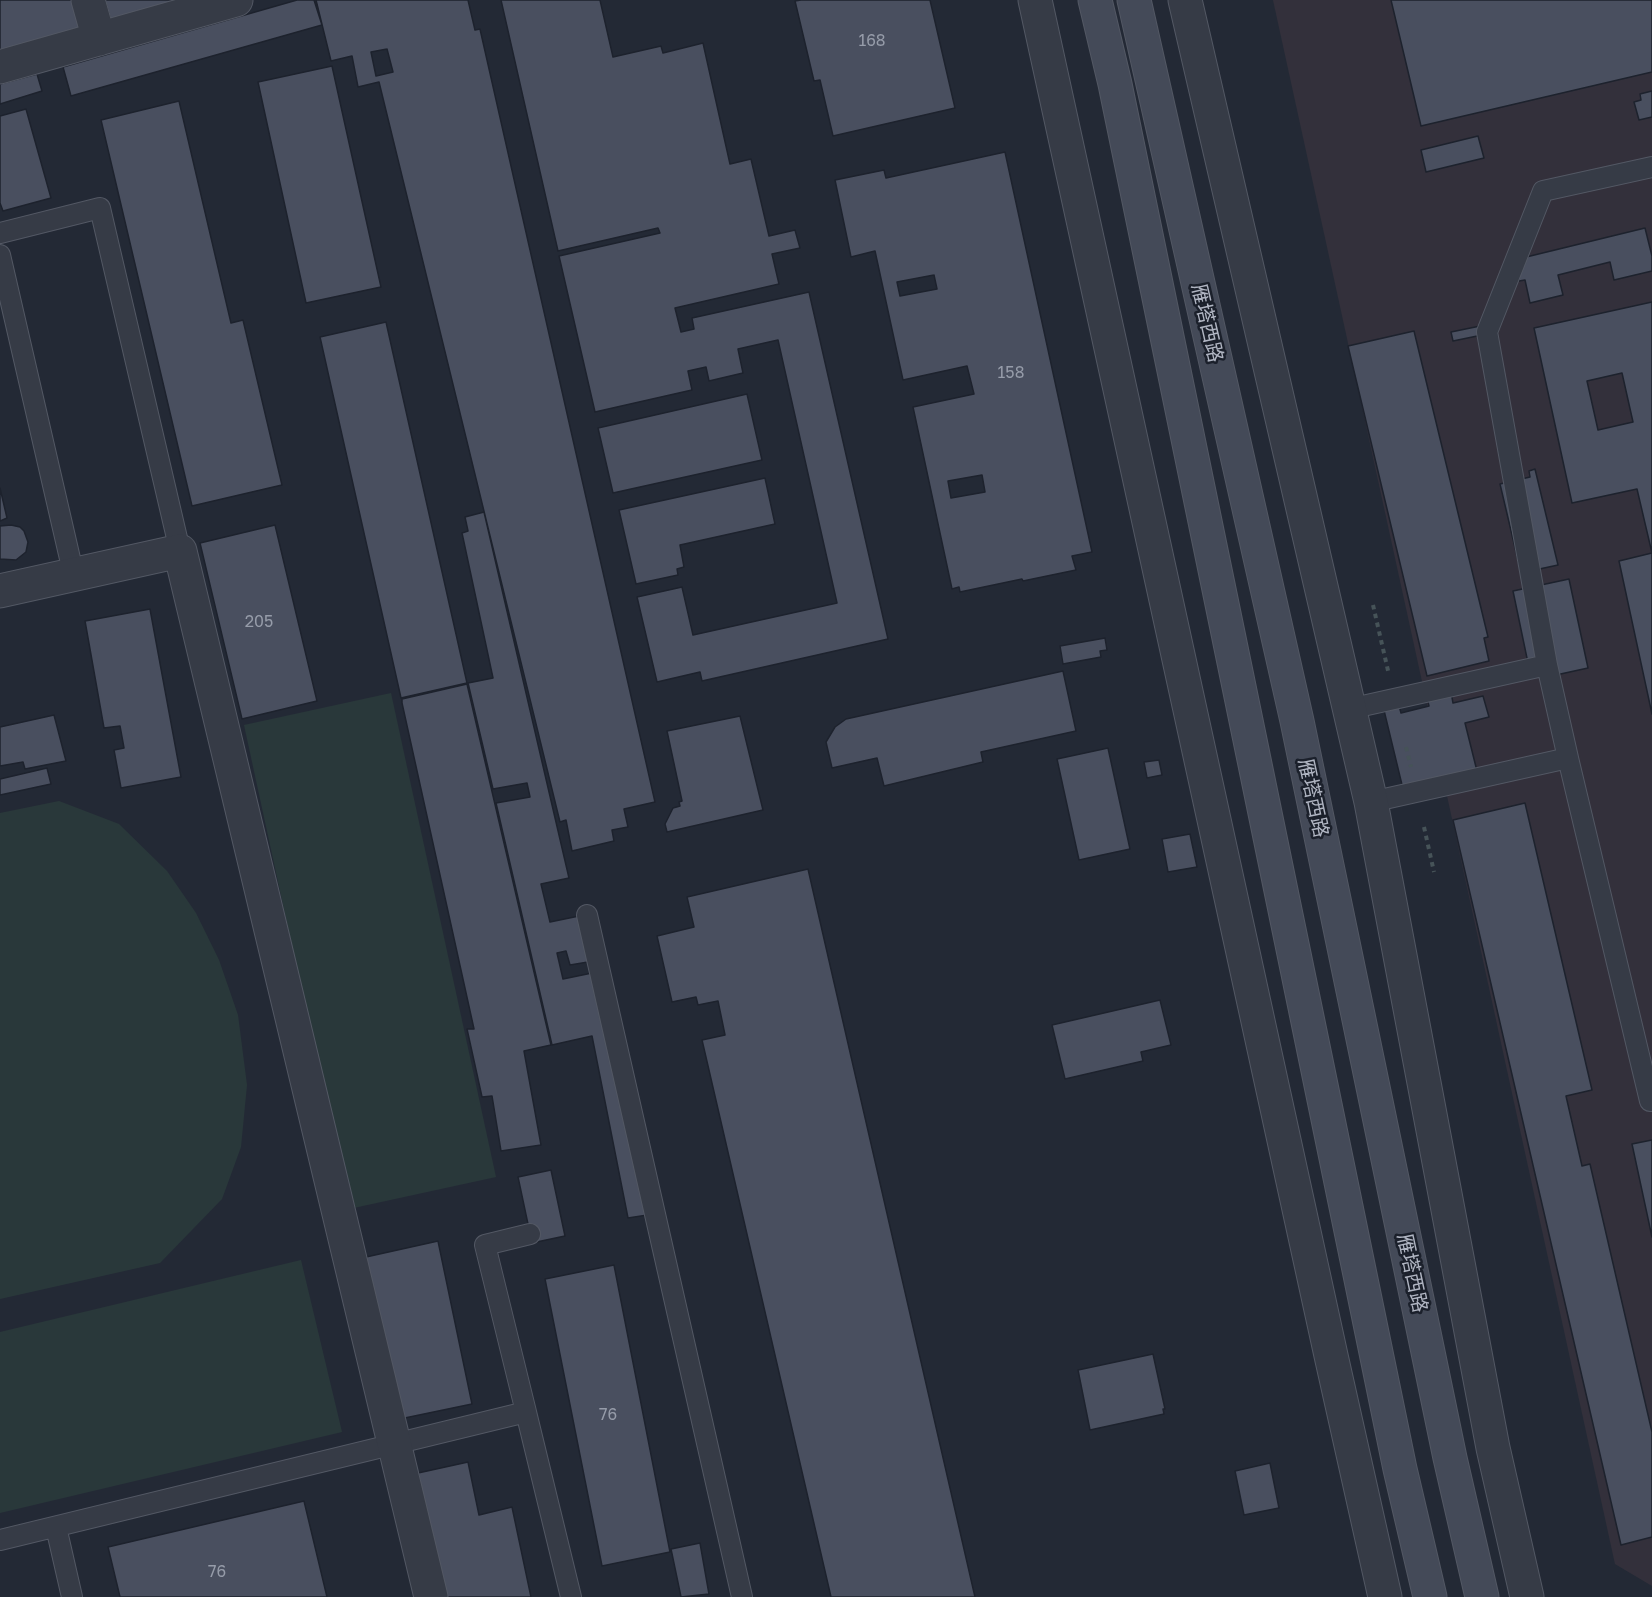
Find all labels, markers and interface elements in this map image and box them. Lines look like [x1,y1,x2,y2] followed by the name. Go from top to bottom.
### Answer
[858,31,886,51] house number: 168
[1186,281,1228,365] street label: 雁塔西路
[998,363,1024,383] house number: 158
[245,612,273,632] house number: 205
[1293,756,1333,840] street label: 雁塔西路
[1392,1231,1432,1315] street label: 雁塔西路
[599,1405,617,1425] house number: 76
[208,1562,226,1582] house number: 76

